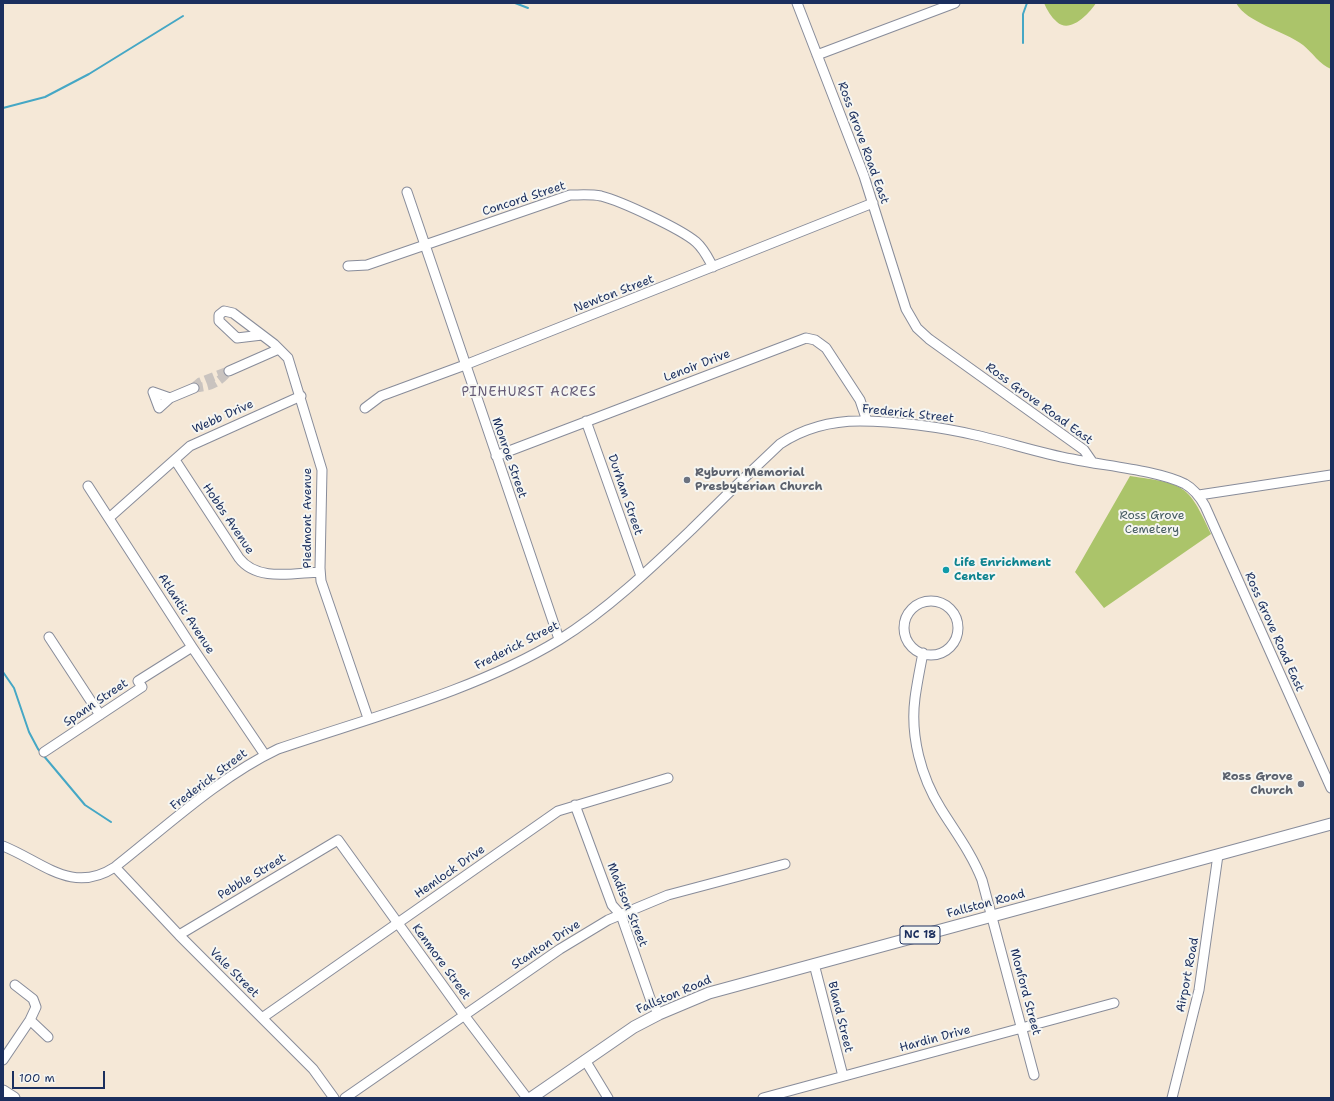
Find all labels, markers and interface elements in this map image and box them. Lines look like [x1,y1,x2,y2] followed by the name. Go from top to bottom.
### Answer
[834,80,892,206] street label: Ross Grove Road East
[481,179,567,219] street label: Concord Street
[572,272,656,316] street label: Newton Street
[662,347,732,385] street label: Lenoir Drive
[983,360,1095,448] street label: Ross Grove Road East
[461,385,597,401] district label: PINEHURST ACRES
[190,397,256,437] street label: Webb Drive
[861,402,955,426] street label: Frederick Street
[488,416,530,500] street label: Monroe Street
[604,453,646,537] street label: Durham Street
[695,466,822,494] place label: Ryburn Memorial Presbyterian Church
[301,468,315,568] street label: Piedmont Avenue
[682,475,692,485] marker: Ryburn Memorial Presbyterian Church
[199,481,257,557] street label: Hobbs Avenue
[1119,509,1185,537] park label: Ross Grove Cemetery
[954,556,1051,584] place label: Life Enrichment Center
[941,565,951,575] marker: Life Enrichment Center
[1241,570,1307,694] street label: Ross Grove Road East
[155,571,217,657] street label: Atlantic Avenue
[473,619,561,673] street label: Frederick Street
[61,676,131,730] street label: Spann Street
[168,746,250,814] street label: Frederick Street
[1222,770,1293,798] place label: Ross Grove Church
[1296,779,1306,789] marker: Ross Grove Church
[412,842,488,902] street label: Hemlock Drive
[215,851,289,903] street label: Pebble Street
[604,861,650,949] street label: Madison Street
[945,887,1027,921] street label: Fallston Road
[509,917,583,973] street label: Stanton Drive
[409,921,473,1003] street label: Kenmore Street
[900,926,940,944] road number: NC 18
[1174,936,1202,1014] street label: Airport Road
[206,945,262,1001] street label: Vale Street
[1006,947,1044,1037] street label: Monford Street
[634,973,714,1017] street label: Fallston Road
[824,980,856,1054] street label: Bland Street
[898,1023,972,1055] street label: Hardin Drive
[14,1063,107,1089] scale bar
[19,1070,55,1086] text: 100 m

